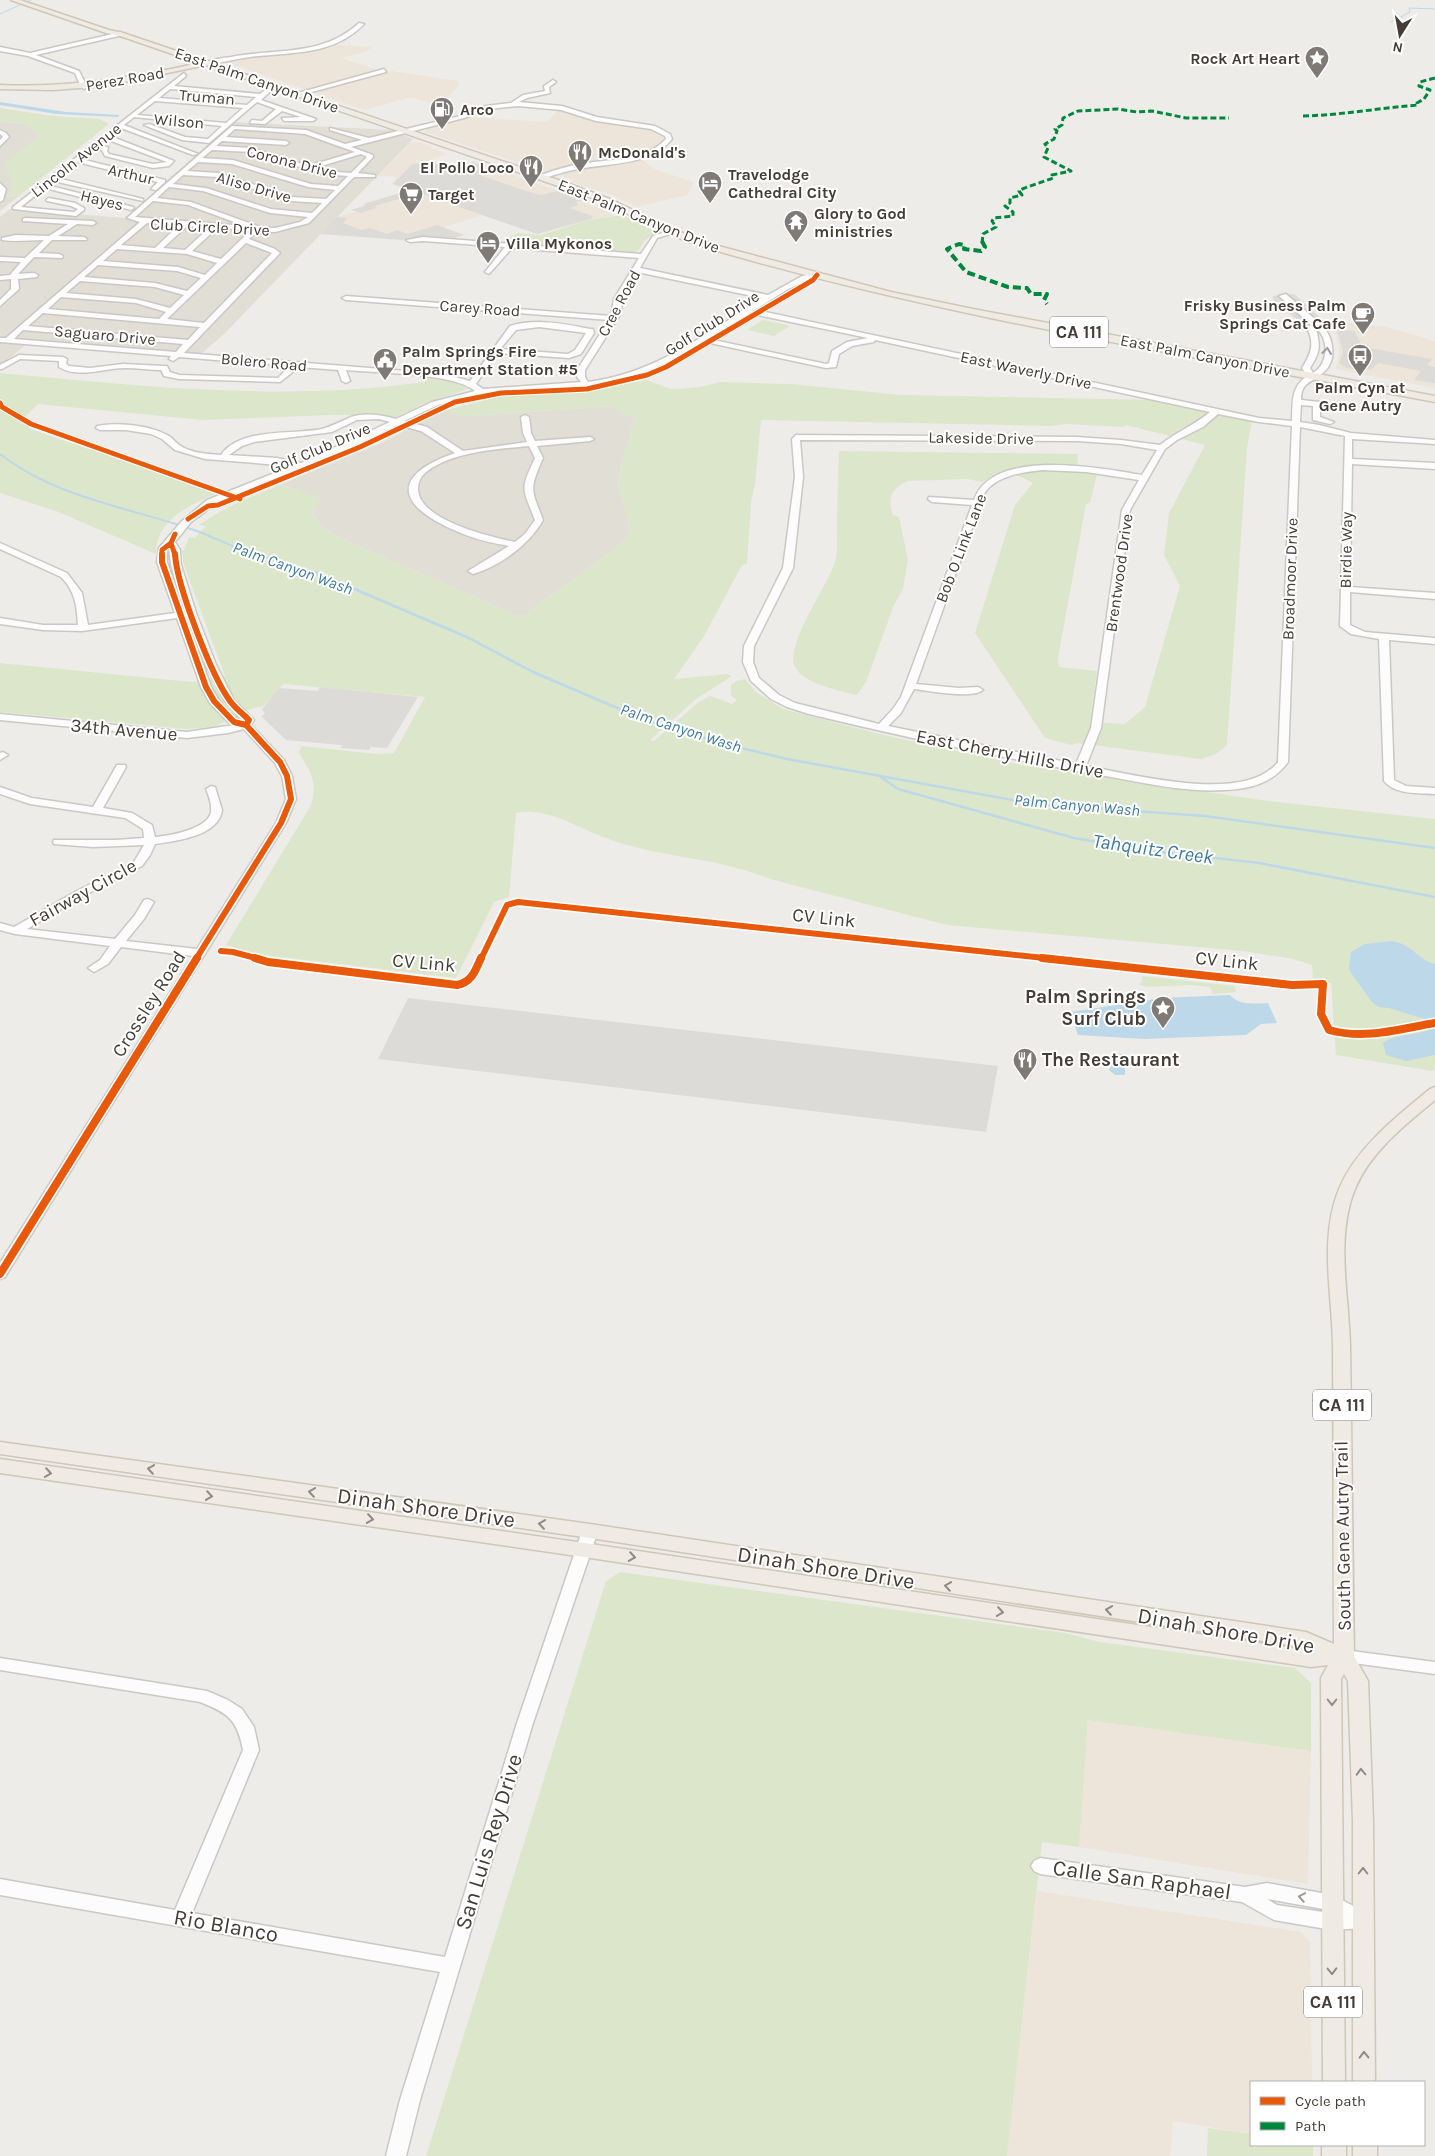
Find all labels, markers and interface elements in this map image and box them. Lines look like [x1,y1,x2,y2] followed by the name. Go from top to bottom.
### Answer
[1375,10,1425,60] north arrow
[1391,38,1404,57] text: N
[172,43,342,117] street label: East Palm Canyon Drive
[1304,45,1330,79] place icon: Rock Art Heart
[1190,49,1300,68] place label: Rock Art Heart
[84,63,166,95] street label: Perez Road
[178,85,236,109] street label: Truman
[429,96,455,130] fuel station icon: Arco
[460,100,494,119] place label: Arco
[153,109,205,133] street label: Wilson
[27,119,125,201] street label: Lincoln Avenue
[567,139,593,173] restaurant icon: McDonald's
[245,142,339,182] street label: Corona Drive
[598,143,686,162] place label: McDonald's
[518,154,544,188] restaurant icon: El Pollo Loco
[420,158,514,177] place label: El Pollo Loco
[106,160,156,188] street label: Arthur
[728,165,836,202] place label: Travelodge Cathedral City
[214,167,294,207] street label: Aliso Drive
[697,170,723,204] hotel icon: Travelodge Cathedral City
[556,175,722,257] street label: East Palm Canyon Drive
[398,181,424,215] supermarket icon: Target
[428,185,475,204] place label: Target
[79,186,125,214] street label: Hayes
[814,204,906,241] place label: Glory to God ministries
[783,209,809,243] temple icon: Glory to God ministries
[150,214,270,240] street label: Club Circle Drive
[475,230,501,264] hotel icon: Villa Mykonos
[506,234,612,253] place label: Villa Mykonos
[594,266,644,340] street label: Cree Road
[661,286,763,360] street label: Golf Club Drive
[439,296,521,320] street label: Carey Road
[1184,296,1346,333] place label: Frisky Business Palm Springs Cat Cafe
[1350,301,1376,335] cafe icon: Frisky Business Palm Springs Cat Cafe
[1050,316,1108,348] road number: CA 111
[54,321,156,349] street label: Saguaro Drive
[1119,330,1291,382] street label: East Palm Canyon Drive
[402,342,578,379] place label: Palm Springs Fire Department Station #5
[1347,343,1373,377] bus stop icon: Palm Cyn at Gene Autry
[372,347,398,381] public building icon: Palm Springs Fire Department Station #5
[959,347,1093,393] street label: East Waverly Drive
[1321,347,1332,355] one-way arrow
[220,349,308,375] street label: Bolero Road
[1315,378,1405,415] place label: Palm Cyn at Gene Autry
[267,418,373,478] street label: Golf Club Drive
[928,428,1034,448] street label: Lakeside Drive
[932,491,990,605] street label: Bob O Link Lane
[1336,511,1356,589] street label: Birdie Way
[1101,513,1137,633] street label: Brentwood Drive
[1278,518,1302,640] street label: Broadmoor Drive
[230,537,356,599] water label: Palm Canyon Wash
[618,699,744,757] water label: Palm Canyon Wash
[70,714,178,746] street label: 34th Avenue
[914,725,1106,783] street label: East Cherry Hills Drive
[1013,790,1141,820] water label: Palm Canyon Wash
[1091,829,1216,869] water label: Tahquitz Creek
[26,854,140,932] street label: Fairway Circle
[791,904,857,932] street label: CV Link
[108,947,190,1061] street label: Crossley Road
[1194,947,1260,975] street label: CV Link
[391,949,457,977] street label: CV Link
[1025,986,1146,1030] place label: Palm Springs Surf Club
[1150,995,1176,1029] place icon: Palm Springs Surf Club
[1012,1047,1038,1081] restaurant icon: The Restaurant
[1042,1049,1180,1071] place label: The Restaurant
[1313,1390,1371,1420] road number: CA 111
[1330,1441,1356,1631] street label: South Gene Autry Trail
[147,1464,155,1475] one-way arrow
[45,1467,53,1478] one-way arrow
[335,1483,517,1533] street label: Dinah Shore Drive
[307,1487,316,1497] one-way arrow
[205,1490,213,1501] one-way arrow
[366,1513,374,1524] one-way arrow
[538,1519,546,1530] one-way arrow
[735,1541,917,1595] street label: Dinah Shore Drive
[628,1551,636,1562] one-way arrow
[944,1581,952,1592] one-way arrow
[1135,1603,1317,1659] street label: Dinah Shore Drive
[996,1606,1004,1617] one-way arrow
[1104,1606,1113,1616] one-way arrow
[1327,1698,1337,1706] one-way arrow
[450,1751,528,1933] street label: San Luis Rey Drive
[1356,1768,1366,1776] one-way arrow
[1051,1855,1233,1905] street label: Calle San Raphael
[1358,1867,1368,1874] one-way arrow
[1297,1893,1306,1903] one-way arrow
[172,1904,280,1948] street label: Rio Blanco
[1327,1967,1337,1975] one-way arrow
[1304,1986,1362,2018] road number: CA 111
[1359,2051,1369,2058] one-way arrow
[1250,2081,1425,2146] legend
[1295,2092,1366,2110] text: Cycle path
[1295,2117,1326,2135] text: Path

